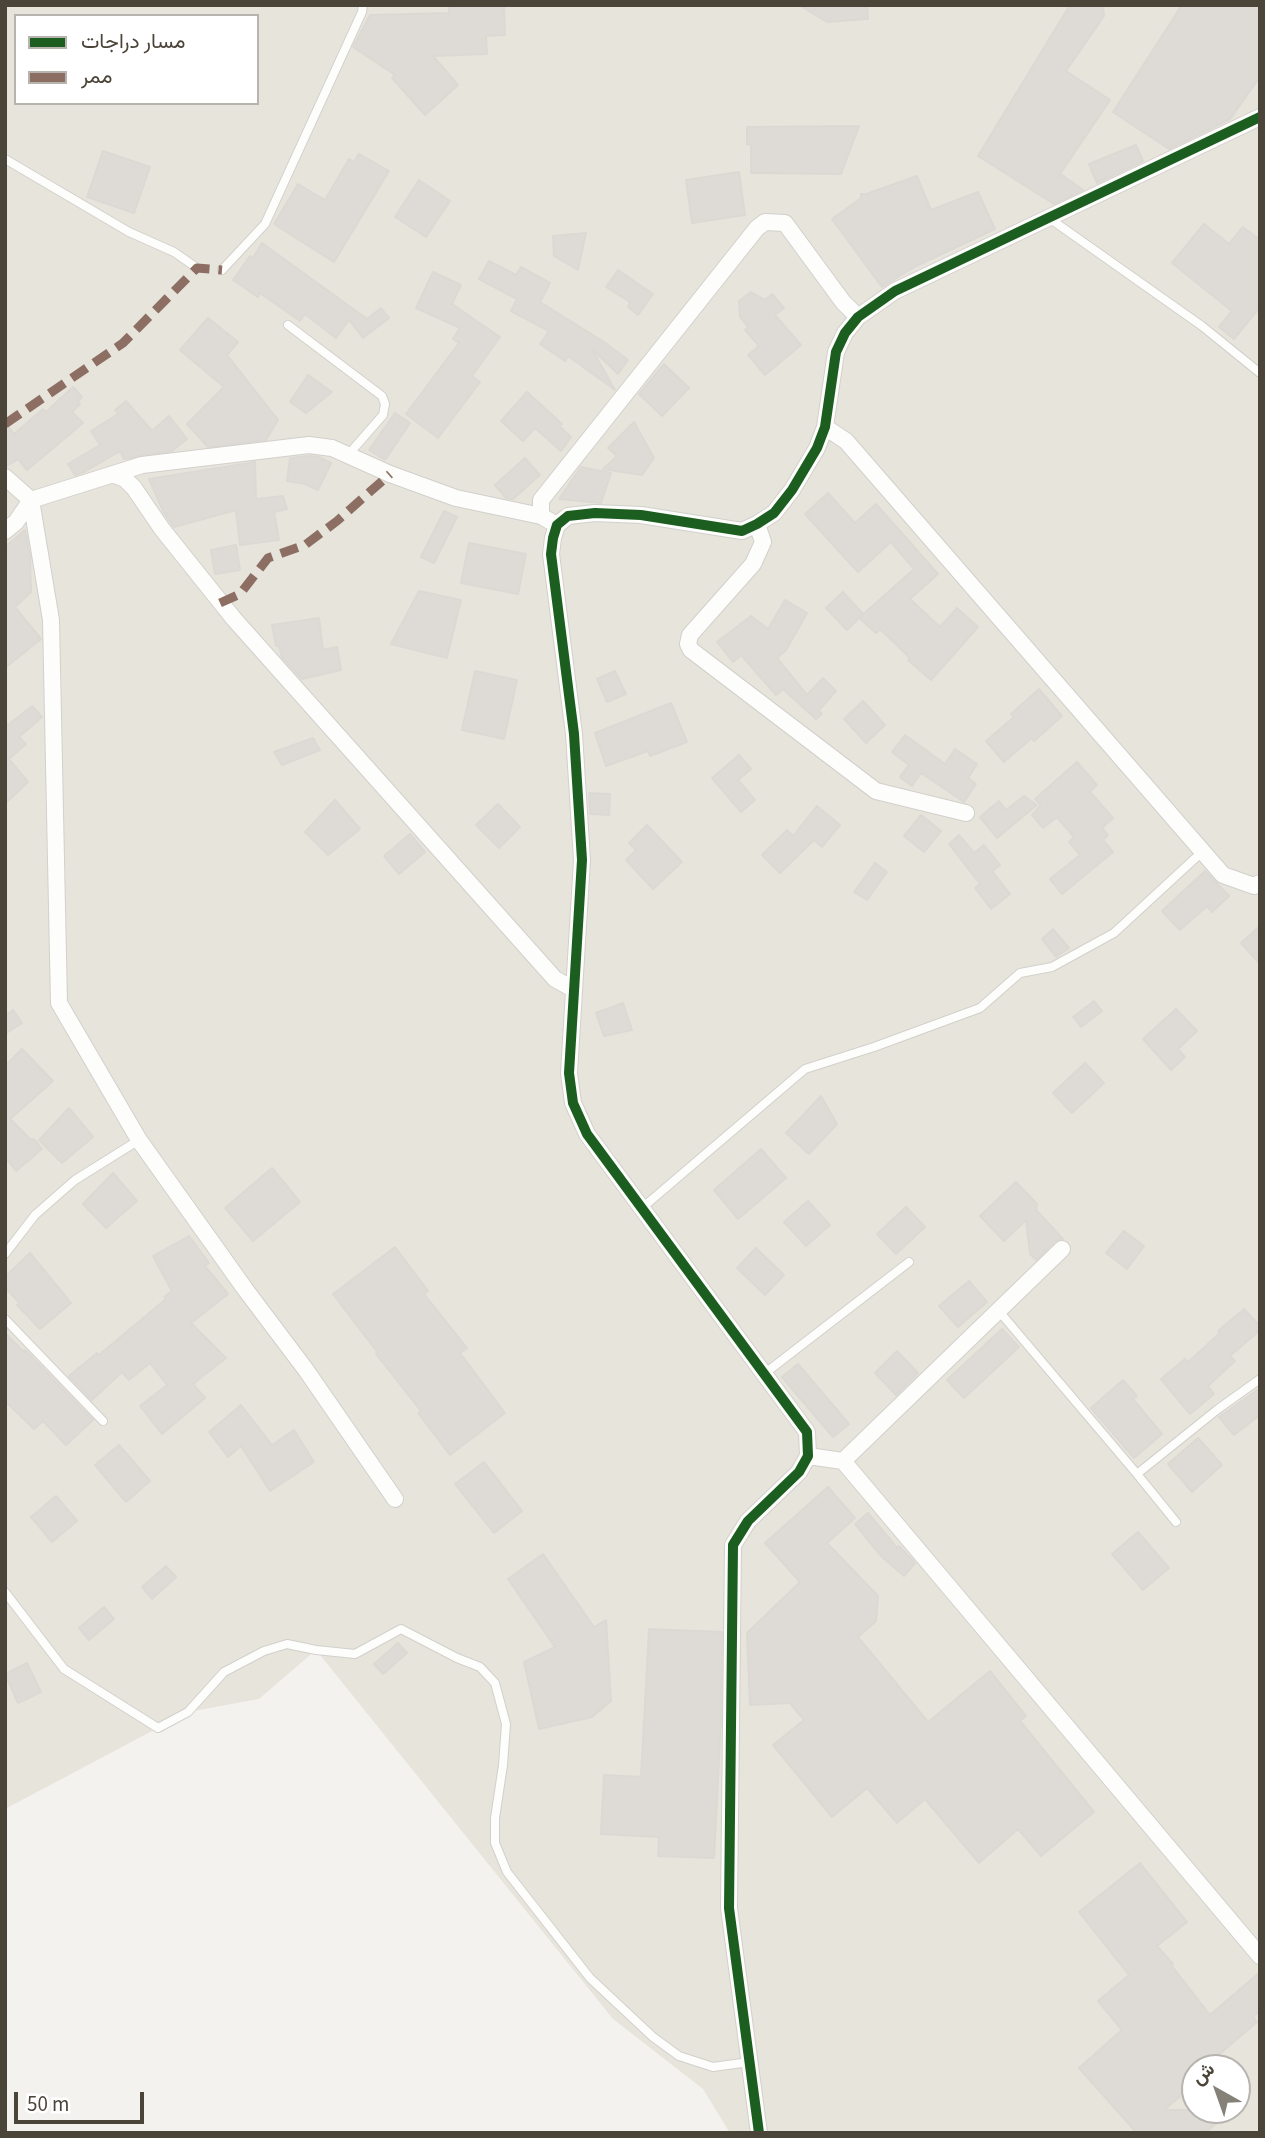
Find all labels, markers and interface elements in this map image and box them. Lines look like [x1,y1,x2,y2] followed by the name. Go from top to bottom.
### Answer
[14,14,259,105] legend
[81,26,185,56] text: مسار دراجات
[81,61,112,91] text: ممر
[1181,2054,1251,2124] north arrow
[1186,2056,1221,2092] text: ش
[18,2078,147,2122] scale bar
[27,2089,69,2119] text: 50 m

